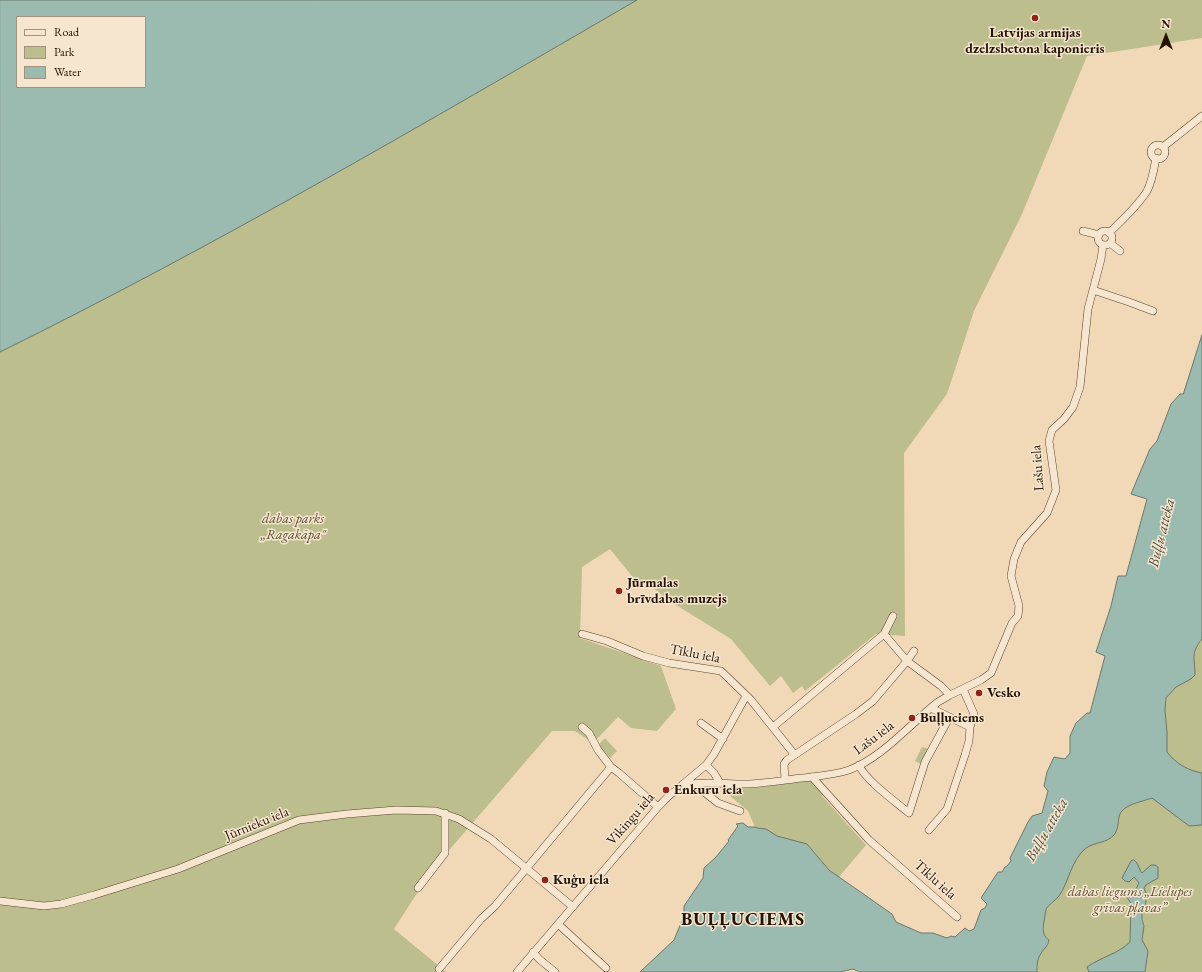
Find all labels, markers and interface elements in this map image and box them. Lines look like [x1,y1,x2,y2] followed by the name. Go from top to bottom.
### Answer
[1030,13,1040,23] marker: Latvijas armijas dzelzsbetona kaponieris
[16,16,146,88] legend
[1146,16,1186,56] north arrow
[1162,17,1170,31] text: N
[54,24,79,40] text: Road
[965,25,1105,58] place label: Latvijas armijas dzelzsbetona kaponieris
[54,44,74,60] text: Park
[54,64,81,80] text: Water
[1028,444,1048,492] street label: Lašu iela
[1145,497,1179,569] water label: Buļļu atteka
[261,511,325,544] park label: dabas parks „Ragakāpa"
[627,575,727,608] place label: Jūrmalas brīvdabas muzejs
[614,586,624,596] marker: Jūrmalas brīvdabas muzejs
[668,641,722,667] street label: Tīklu iela
[987,685,1021,701] place label: Vesko
[974,688,984,698] marker: Vesko
[920,710,984,726] place label: Buļļuciems
[907,713,917,723] marker: Buļļuciems
[850,717,898,759] street label: Lašu iela
[674,782,742,798] place label: Enkuru iela
[661,785,671,795] marker: Enkuru iela
[604,789,658,849] street label: Vikingu iela
[1022,795,1072,865] water label: Buļļu atteka
[222,804,292,844] street label: Jūrnieku iela
[911,857,959,903] street label: Tīklu iela
[553,872,609,888] place label: Kuģu iela
[540,875,550,885] marker: Kuģu iela
[1068,884,1192,916] park label: dabas liegums „Lielupes grīvas pļavas”
[681,909,805,931] district label: BUĻĻUCIEMS

